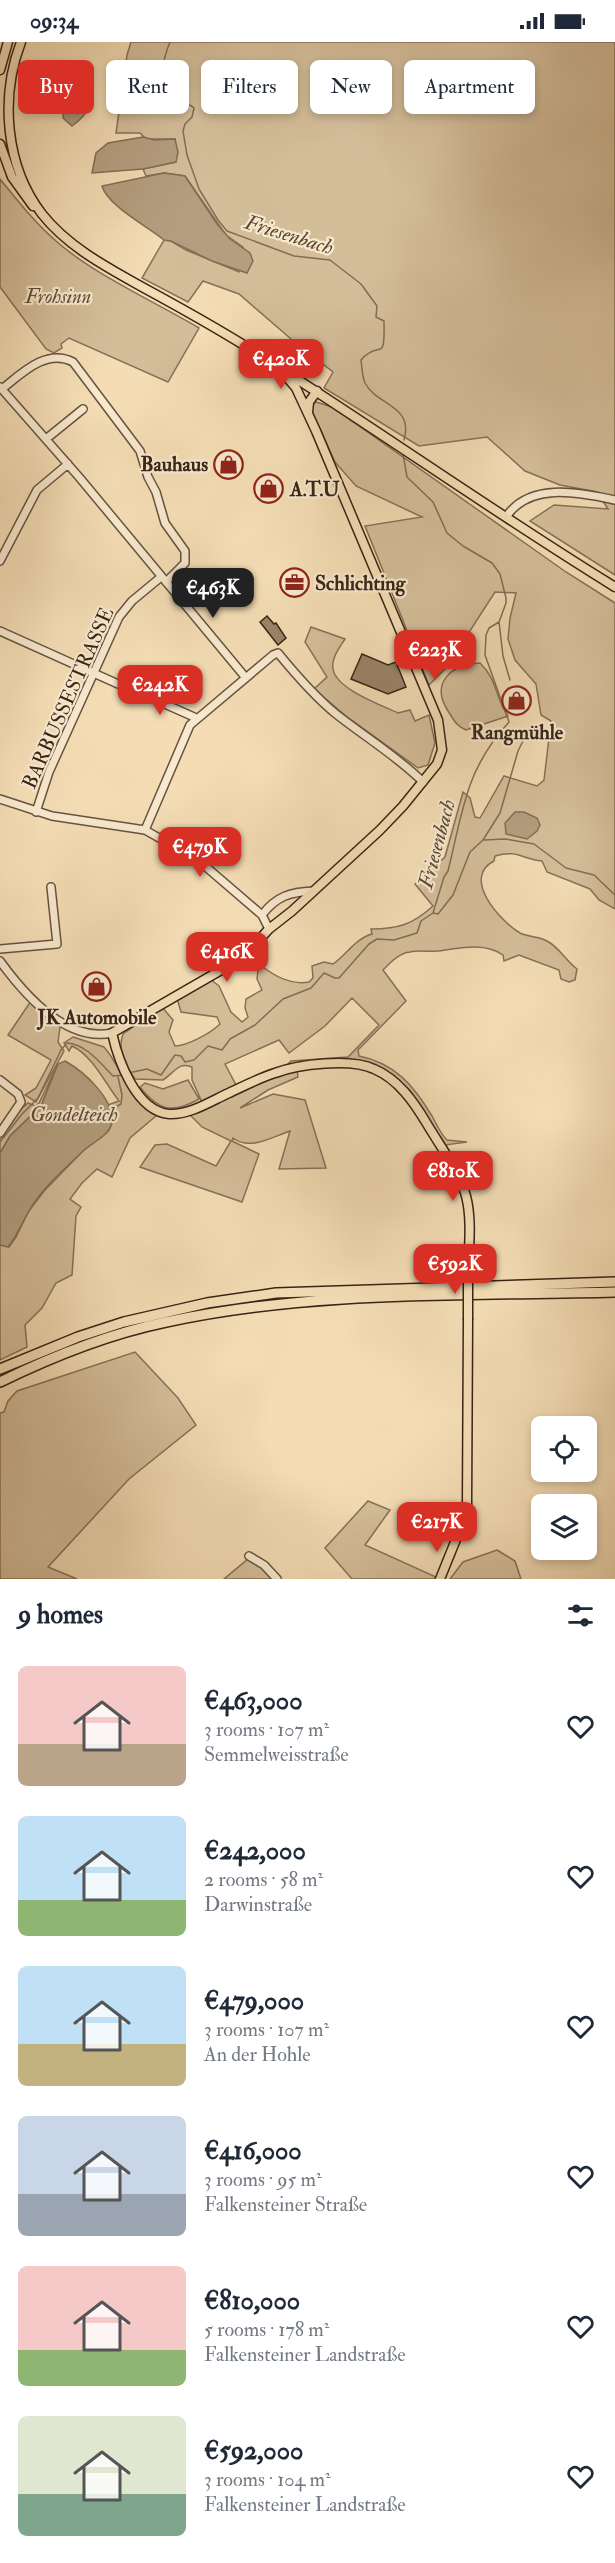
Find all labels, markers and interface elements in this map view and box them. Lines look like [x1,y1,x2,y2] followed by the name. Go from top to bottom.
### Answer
[30,7,78,35] text: 09:34
[18,60,94,114] chip: Buy
[106,60,189,114] chip: Rent
[201,60,298,114] chip: Filters
[310,60,392,114] chip: New
[404,60,535,114] chip: Apartment
[241,208,337,261] water label: Friesenbach
[24,284,91,309] park label: Frohsinn
[239,339,323,390] pin: €420K
[253,346,309,371] text: €420K
[213,448,245,480] shop icon: Bauhaus
[140,452,208,477] place label: Bauhaus
[253,473,285,505] shop icon: A.T.U
[289,477,340,502] place label: A.T.U
[278,567,310,599] office icon: Schlichting
[171,568,255,619] pin: €463K
[315,571,407,597] place label: Schlichting
[186,575,240,600] text: €463K
[17,603,119,793] street label: BARBUSSESTRASSE
[393,630,477,681] pin: €223K
[408,637,462,662] text: €223K
[118,665,202,716] pin: €242K
[132,672,188,697] text: €242K
[501,685,533,717] shop icon: Rangmühle
[471,720,564,746] place label: Rangmühle
[412,797,462,892] water label: Friesenbach
[158,827,242,878] pin: €479K
[172,834,228,859] text: €479K
[185,932,269,983] pin: €416K
[200,939,254,964] text: €416K
[81,970,113,1002] shop icon: JK Automobile
[37,1005,157,1030] place label: JK Automobile
[30,1101,118,1128] water label: Gondelteich
[411,1151,495,1202] pin: €810K
[427,1158,479,1183] text: €810K
[413,1244,497,1295] pin: €592K
[428,1251,482,1276] text: €592K
[531,1416,597,1560] map controls
[531,1416,597,1482] button: locate
[531,1494,597,1560] button: layers
[395,1502,479,1553] pin: €217K
[411,1509,463,1534] text: €217K
[18,1599,103,1631] text: 9 homes
[564,1599,597,1632] icon: filters
[204,1685,302,1717] text: €463,000
[66,1690,138,1762] icon: home
[564,1710,597,1743] icon: heart
[204,1717,329,1742] text: 3 rooms · 107 m²
[204,1742,349,1767] text: Semmelweisstraße
[204,1835,306,1867] text: €242,000
[66,1840,138,1912] icon: home
[564,1860,597,1893] icon: heart
[204,1867,323,1892] text: 2 rooms · 58 m²
[204,1892,312,1917] text: Darwinstraße
[204,1985,304,2017] text: €479,000
[66,1990,138,2062] icon: home
[564,2010,597,2043] icon: heart
[204,2017,329,2042] text: 3 rooms · 107 m²
[204,2042,311,2067] text: An der Hohle
[204,2135,302,2167] text: €416,000
[66,2140,138,2212] icon: home
[564,2160,597,2193] icon: heart
[204,2167,322,2192] text: 3 rooms · 95 m²
[204,2192,367,2217] text: Falkensteiner Straße
[204,2285,300,2317] text: €810,000
[66,2290,138,2362] icon: home
[564,2310,597,2343] icon: heart
[204,2317,329,2342] text: 5 rooms · 178 m²
[204,2342,406,2367] text: Falkensteiner Landstraße
[204,2435,303,2467] text: €592,000
[66,2440,138,2512] icon: home
[564,2460,597,2493] icon: heart
[204,2467,331,2492] text: 3 rooms · 104 m²
[204,2492,406,2517] text: Falkensteiner Landstraße

